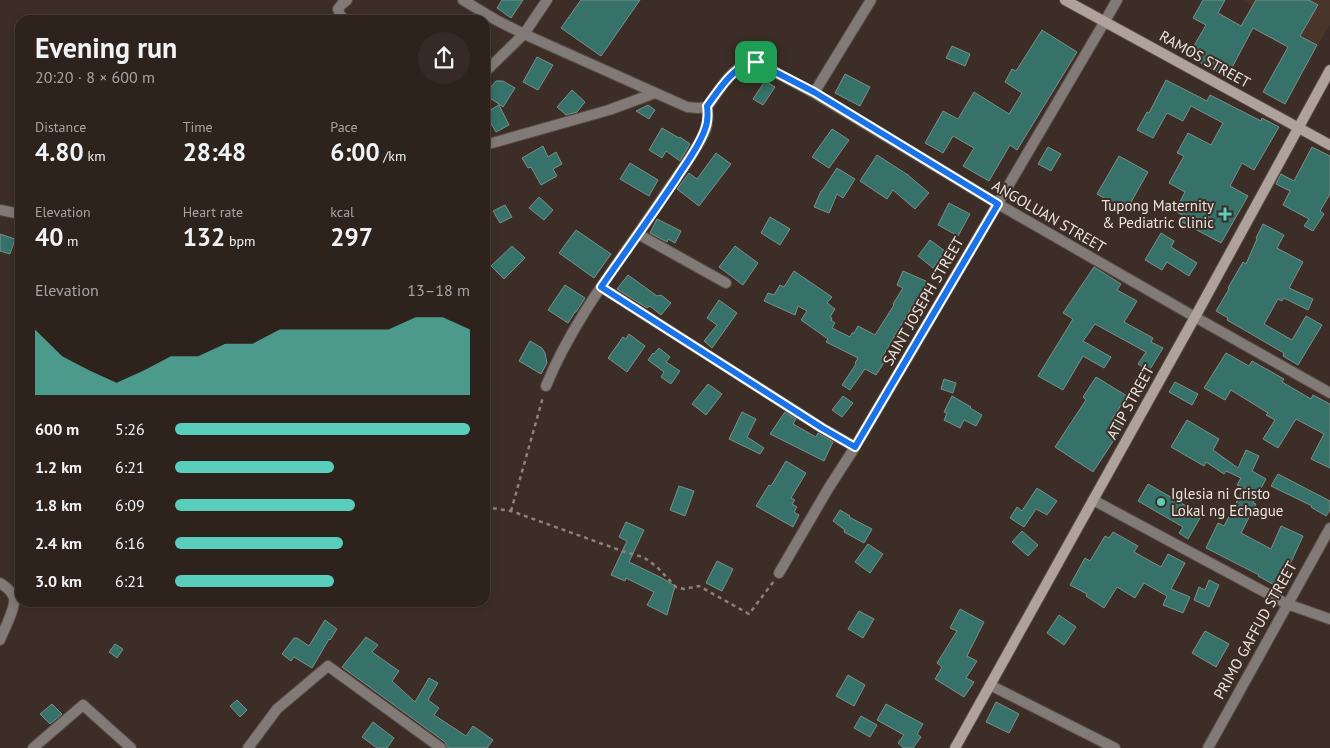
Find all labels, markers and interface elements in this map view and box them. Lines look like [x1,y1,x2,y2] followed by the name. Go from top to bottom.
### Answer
[1156,26,1254,92] street label: RAMOS STREET
[35,29,177,66] text: Evening run
[418,32,470,84] button: share
[735,41,777,83] pin
[742,48,770,76] icon: arrive
[35,67,155,87] text: 20:20 · 8 × 600 m
[35,118,86,136] text: Distance
[183,118,213,136] text: Time
[330,118,358,136] text: Pace
[35,136,84,168] text: 4.80
[183,136,246,168] text: 28:48
[330,136,380,168] text: 6:00
[84,147,106,165] text: km
[380,147,406,165] text: /km
[989,176,1110,257] street label: ANGOLUAN STREET
[1101,196,1214,232] place label: Tupong Maternity & Pediatric Clinic
[35,203,91,221] text: Elevation
[183,203,243,221] text: Heart rate
[330,203,354,221] text: kcal
[1218,207,1232,221] marker: Tupong Maternity & Pediatric Clinic
[35,221,63,253] text: 40
[183,221,225,253] text: 132
[330,221,373,253] text: 297
[63,232,78,250] text: m
[225,232,255,250] text: bpm
[878,233,968,369] street label: SAINT JOSEPH STREET
[35,280,99,300] text: Elevation
[407,280,470,300] text: 13–18 m
[1102,361,1158,442] street label: ATIP STREET
[35,419,79,439] text: 600 m
[115,419,145,439] text: 5:26
[35,457,82,477] text: 1.2 km
[115,457,145,477] text: 6:21
[1171,484,1283,520] place label: Iglesia ni Cristo Lokal ng Echague
[35,495,82,515] text: 1.8 km
[115,495,145,515] text: 6:09
[1155,496,1167,508] marker: Iglesia ni Cristo Lokal ng Echague
[35,533,82,553] text: 2.4 km
[115,533,145,553] text: 6:16
[1209,557,1301,702] street label: PRIMO GAFFUD STREET
[35,571,82,591] text: 3.0 km
[115,571,145,591] text: 6:21

